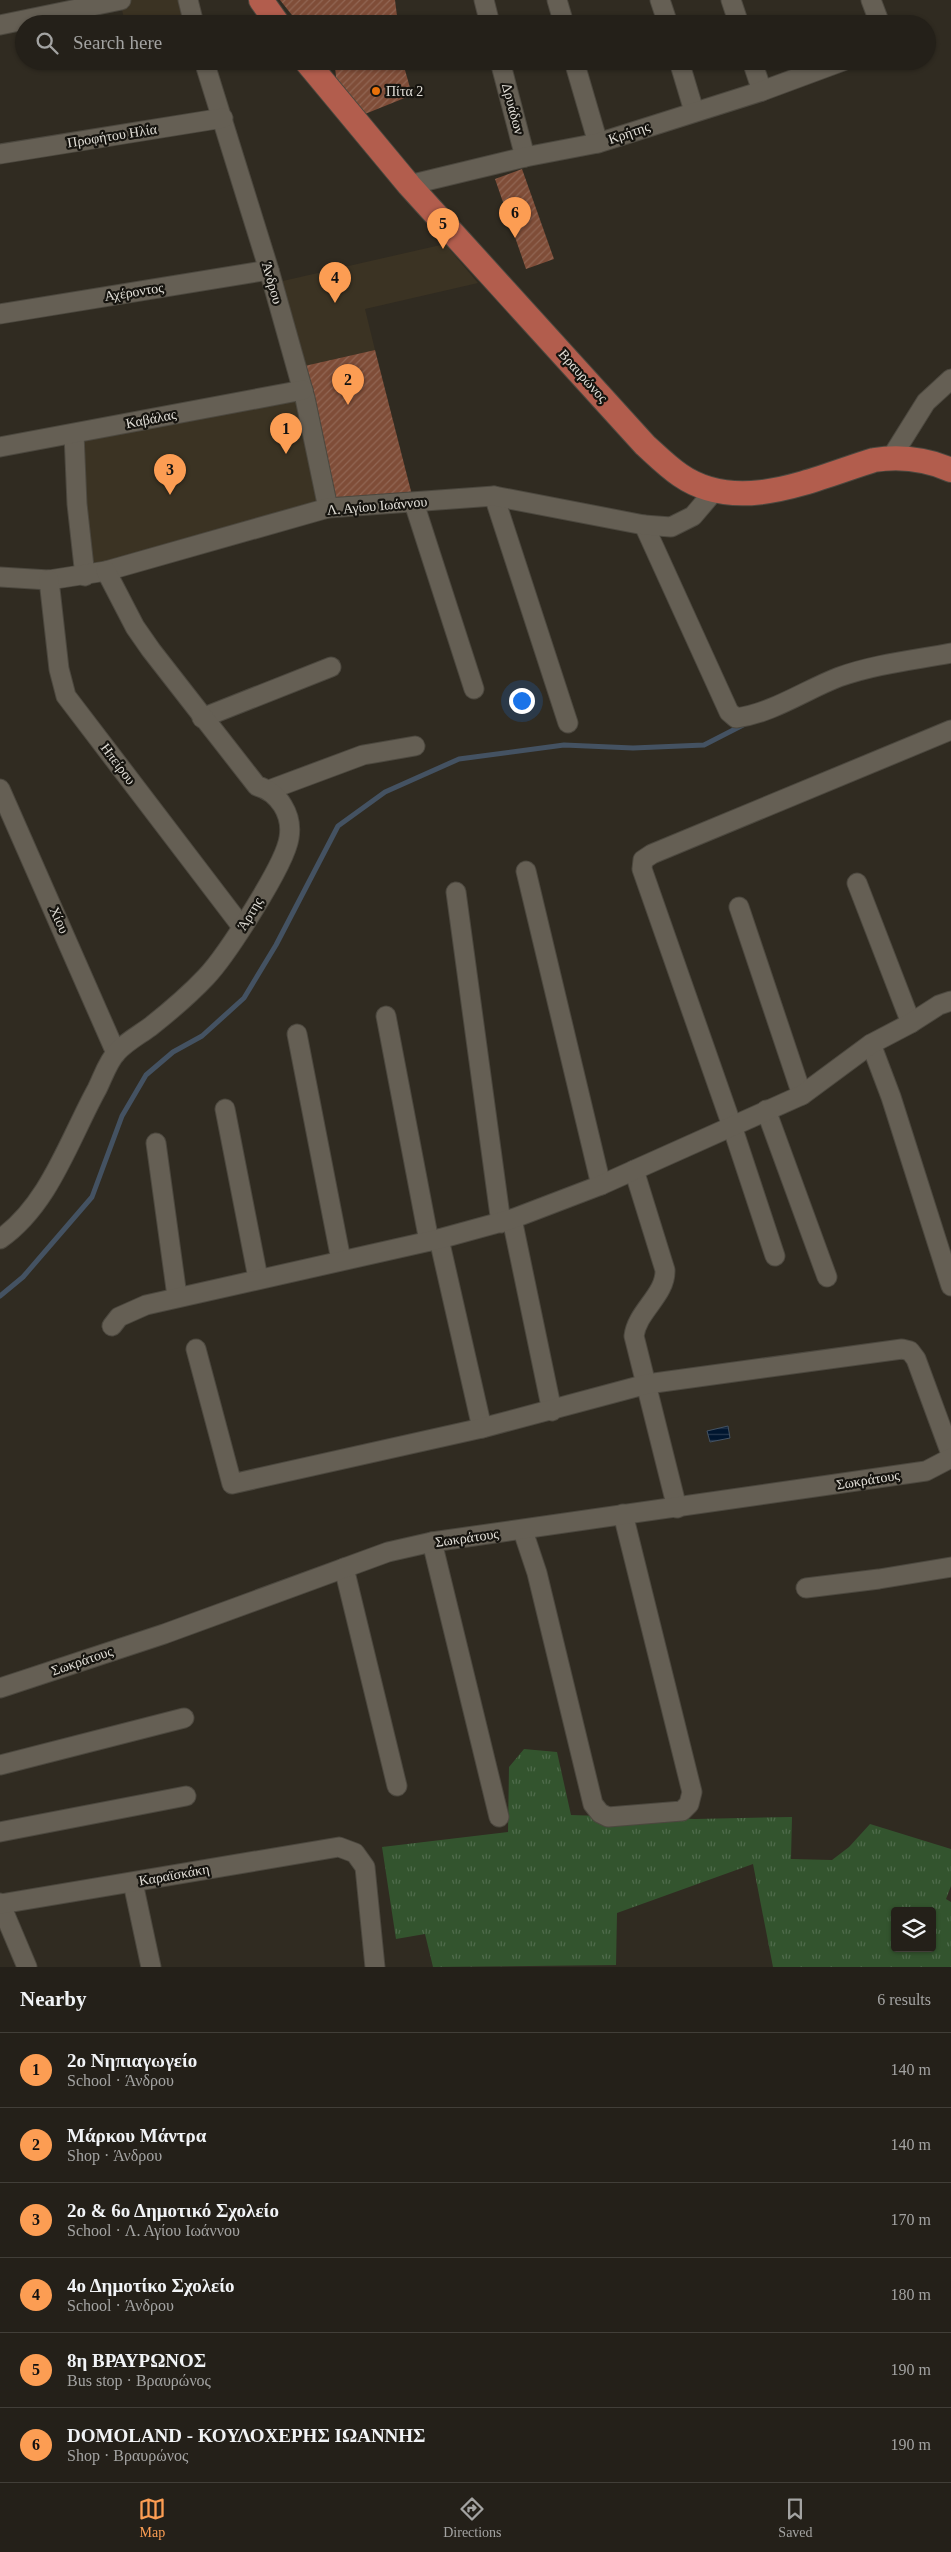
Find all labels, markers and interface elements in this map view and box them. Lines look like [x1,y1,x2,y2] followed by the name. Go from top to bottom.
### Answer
[15,15,936,70] search box
[33,29,61,57] icon: search
[73,32,162,53] text: Search here
[499,82,527,136] street label: Δρυάδων
[386,84,423,99] place label: Πίτα 2
[370,85,382,97] marker: Πίτα 2
[606,119,652,147] street label: Κρήτης
[66,121,159,150] street label: Προφήτου Ηλία
[499,197,531,238] pin: 6
[427,208,459,249] pin: 5
[259,260,285,306] street label: Άνδρου
[319,262,351,303] pin: 4
[103,280,165,304] street label: Αχέροντος
[555,347,611,406] street label: Βραυρώνος
[332,364,364,405] pin: 2
[125,407,178,431] street label: Καβάλας
[270,413,302,454] pin: 1
[154,454,186,495] pin: 3
[326,494,428,518] street label: Λ. Αγίου Ιωάννου
[509,688,535,714] your location
[98,740,138,788] street label: Ηπείρου
[234,894,266,933] street label: Άρτης
[46,904,72,936] street label: Χίου
[835,1468,901,1492] street label: Σωκράτους
[434,1526,500,1550] street label: Σωκράτους
[49,1643,115,1678] street label: Σωκράτους
[138,1861,210,1889] street label: Καραϊσκάκη
[891,1907,936,1952] map controls
[891,1907,936,1952] button: layers
[20,1987,87,2011] text: Nearby
[877,1991,931,2008] text: 6 results
[67,2050,197,2071] text: 2ο Νηπιαγωγείο
[32,2061,40,2078] text: 1
[891,2061,931,2078] text: 140 m
[67,2072,174,2089] text: School · Άνδρου
[67,2125,206,2146] text: Μάρκου Μάντρα
[32,2136,40,2153] text: 2
[891,2136,931,2153] text: 140 m
[67,2147,162,2164] text: Shop · Άνδρου
[67,2200,279,2221] text: 2ο & 6ο Δημοτικό Σχολείο
[32,2211,40,2228] text: 3
[891,2211,931,2228] text: 170 m
[67,2222,240,2239] text: School · Λ. Αγίου Ιωάννου
[67,2275,235,2296] text: 4ο Δημοτίκο Σχολείο
[32,2286,40,2303] text: 4
[891,2286,931,2303] text: 180 m
[67,2297,174,2314] text: School · Άνδρου
[67,2350,206,2371] text: 8η ΒΡΑΥΡΩΝΟΣ
[32,2361,40,2378] text: 5
[891,2361,931,2378] text: 190 m
[67,2372,211,2389] text: Bus stop · Βραυρώνος
[67,2425,426,2446] text: DOMOLAND - ΚΟΥΛΟΧΕΡΗΣ ΙΩΑΝΝΗΣ
[32,2436,40,2453] text: 6
[891,2436,931,2453] text: 190 m
[67,2447,188,2464] text: Shop · Βραυρώνος
[138,2495,166,2541] tab: Map
[443,2495,502,2541] tab: Directions
[778,2495,813,2541] tab: Saved

